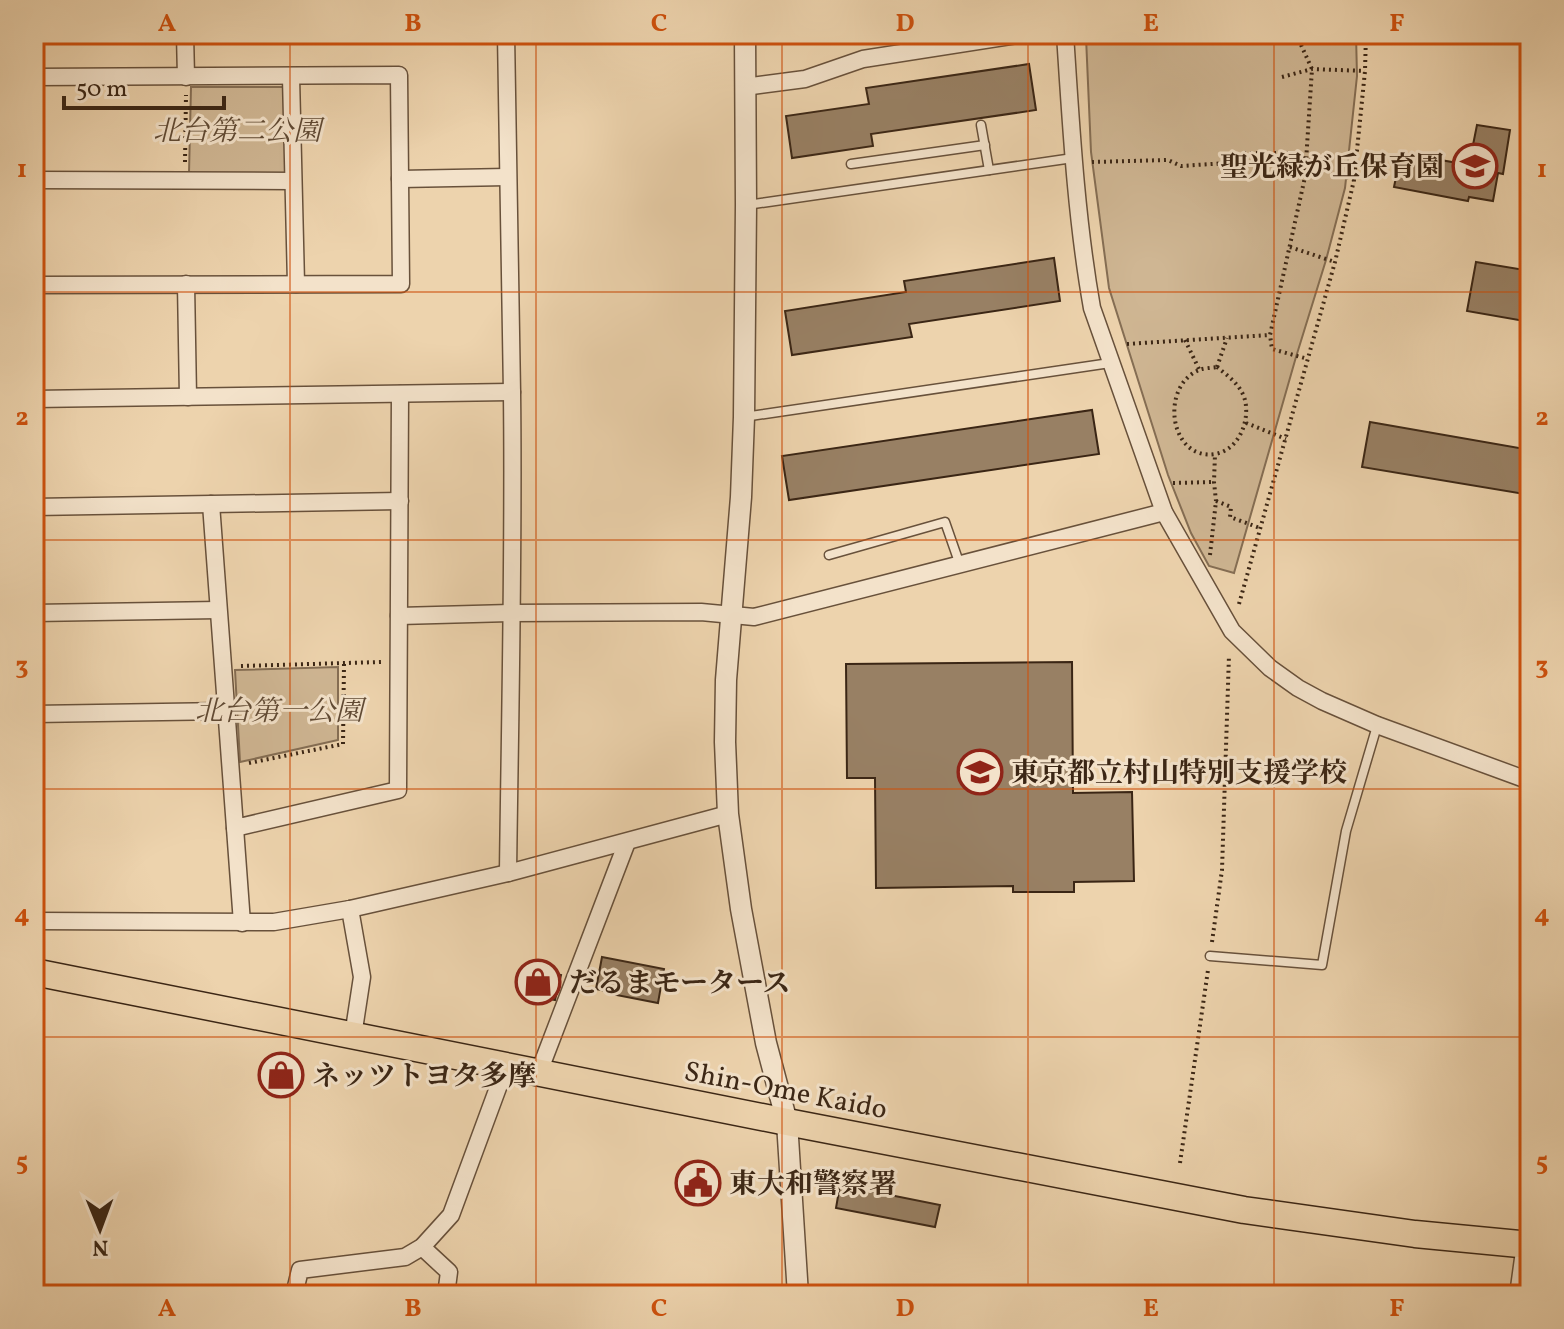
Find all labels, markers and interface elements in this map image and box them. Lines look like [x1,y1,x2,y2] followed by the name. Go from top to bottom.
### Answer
[158,6,177,42] text: A
[404,6,422,42] text: B
[651,6,667,42] text: C
[895,6,915,42] text: D
[1143,6,1159,42] text: E
[1389,6,1405,42] text: F
[64,60,224,110] scale bar
[76,73,128,107] text: 50 m
[153,113,325,152] park label: 北台第二公園
[1451,142,1499,190] school or university icon: 聖光緑が丘保育園
[1220,149,1444,188] place label: 聖光緑が丘保育園
[17,152,27,188] text: 1
[1537,152,1547,188] text: 1
[15,400,29,436] text: 2
[1535,400,1549,436] text: 2
[15,649,29,685] text: 3
[1535,649,1549,685] text: 3
[195,693,367,732] park label: 北台第一公園
[956,748,1004,796] school or university icon: 東京都立村山特別支援学校
[1011,755,1347,794] place label: 東京都立村山特別支援学校
[14,897,30,933] text: 4
[1534,897,1550,933] text: 4
[514,958,562,1006] shop icon: だるまモータース
[569,965,790,1004] place label: だるまモータース
[257,1051,305,1099] shop icon: ネッツトヨタ多摩
[681,1053,890,1130] street label: Shin-Ome Kaido
[312,1058,536,1097] place label: ネッツトヨタ多摩
[16,1145,28,1181] text: 5
[1536,1145,1548,1181] text: 5
[674,1159,722,1207] public building icon: 東大和警察署
[729,1166,897,1205] place label: 東大和警察署
[60,1189,140,1269] north arrow
[92,1231,109,1262] text: N
[158,1291,177,1327] text: A
[404,1291,422,1327] text: B
[651,1291,667,1327] text: C
[895,1291,915,1327] text: D
[1143,1291,1159,1327] text: E
[1389,1291,1405,1327] text: F

